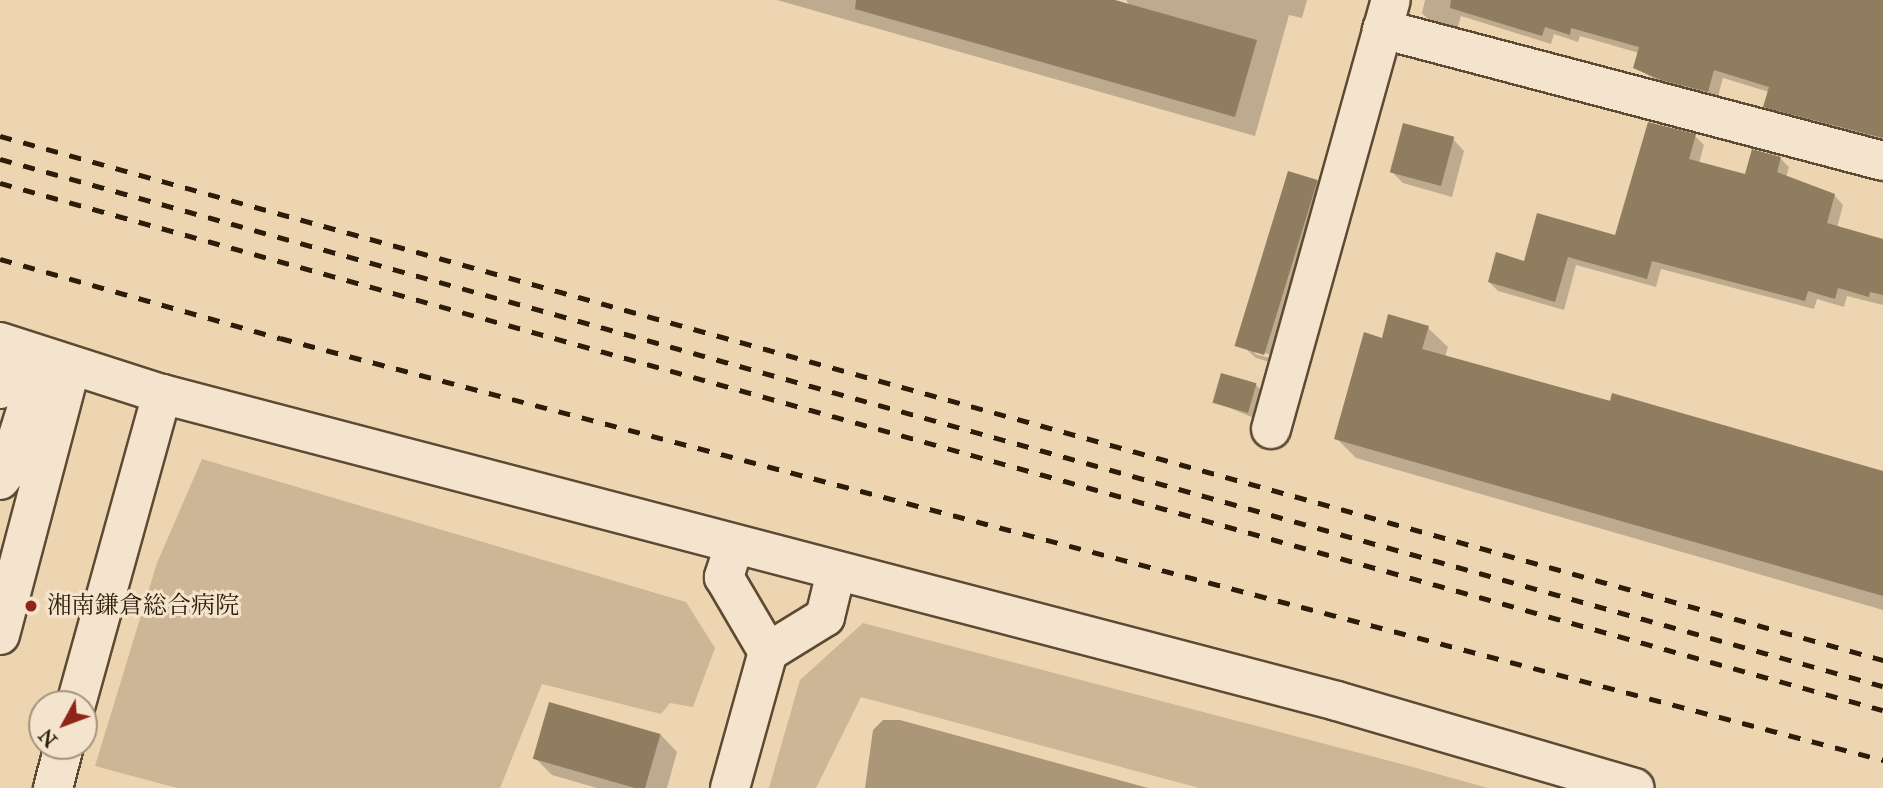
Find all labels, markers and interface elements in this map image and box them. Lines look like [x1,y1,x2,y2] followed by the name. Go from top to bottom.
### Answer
[47,592,239,620] place label: 湘南鎌倉総合病院
[21,596,41,616] marker: 湘南鎌倉総合病院
[28,690,98,760] north arrow
[34,724,62,751] text: N

